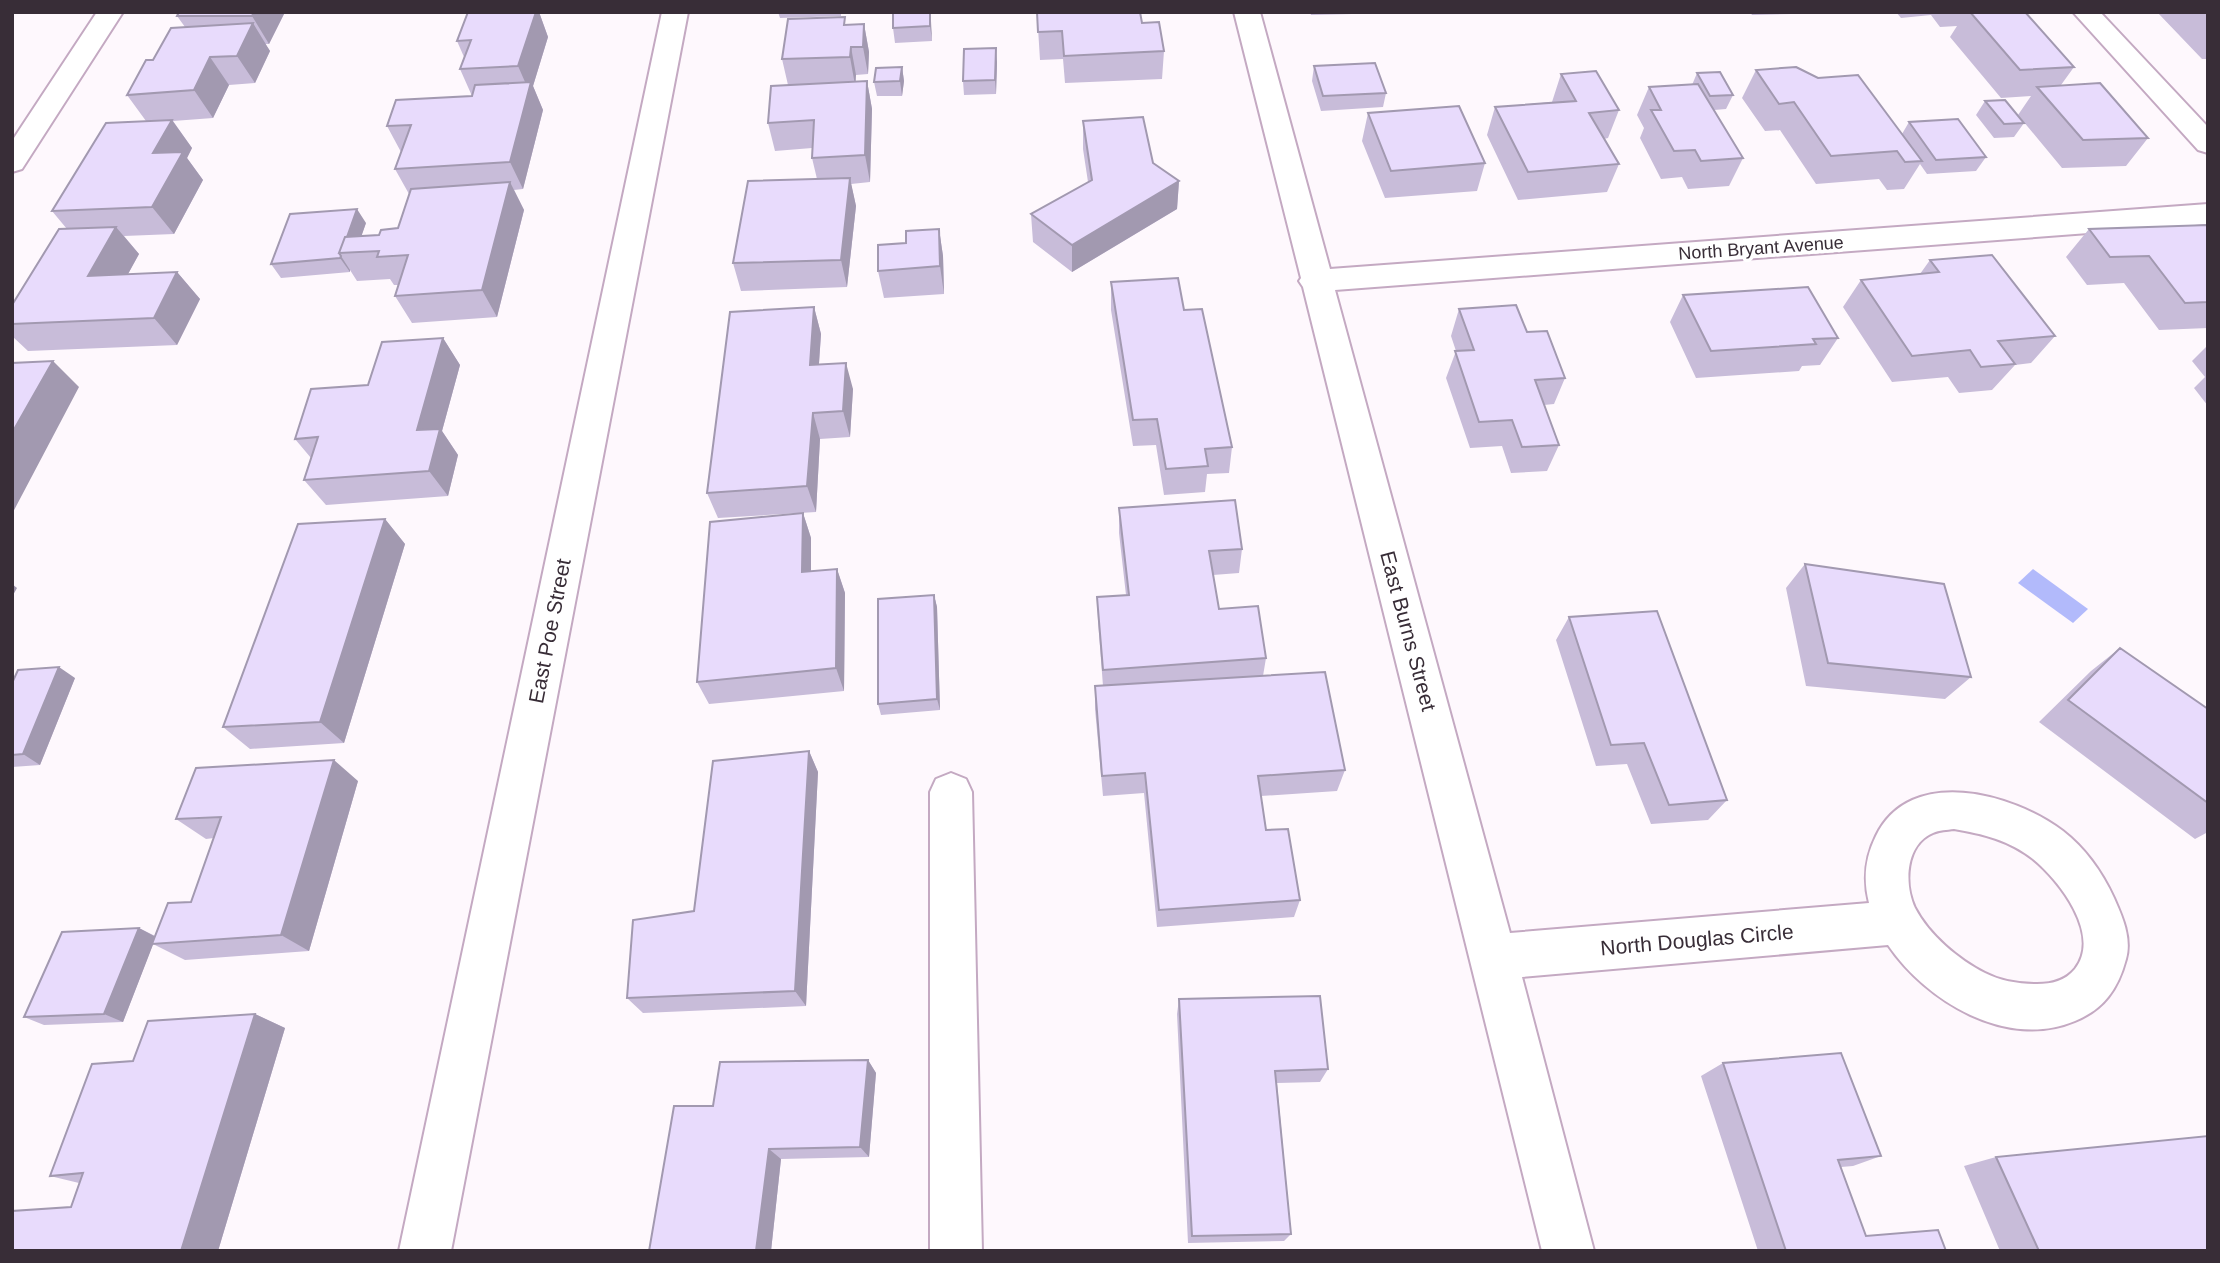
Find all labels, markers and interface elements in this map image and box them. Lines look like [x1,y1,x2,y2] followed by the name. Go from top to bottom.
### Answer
[1678,232,1844,264] street label: North Bryant Avenue
[1376,548,1441,713] street label: East Burns Street
[524,556,575,705] street label: East Poe Street
[1599,920,1794,959] street label: North Douglas Circle

